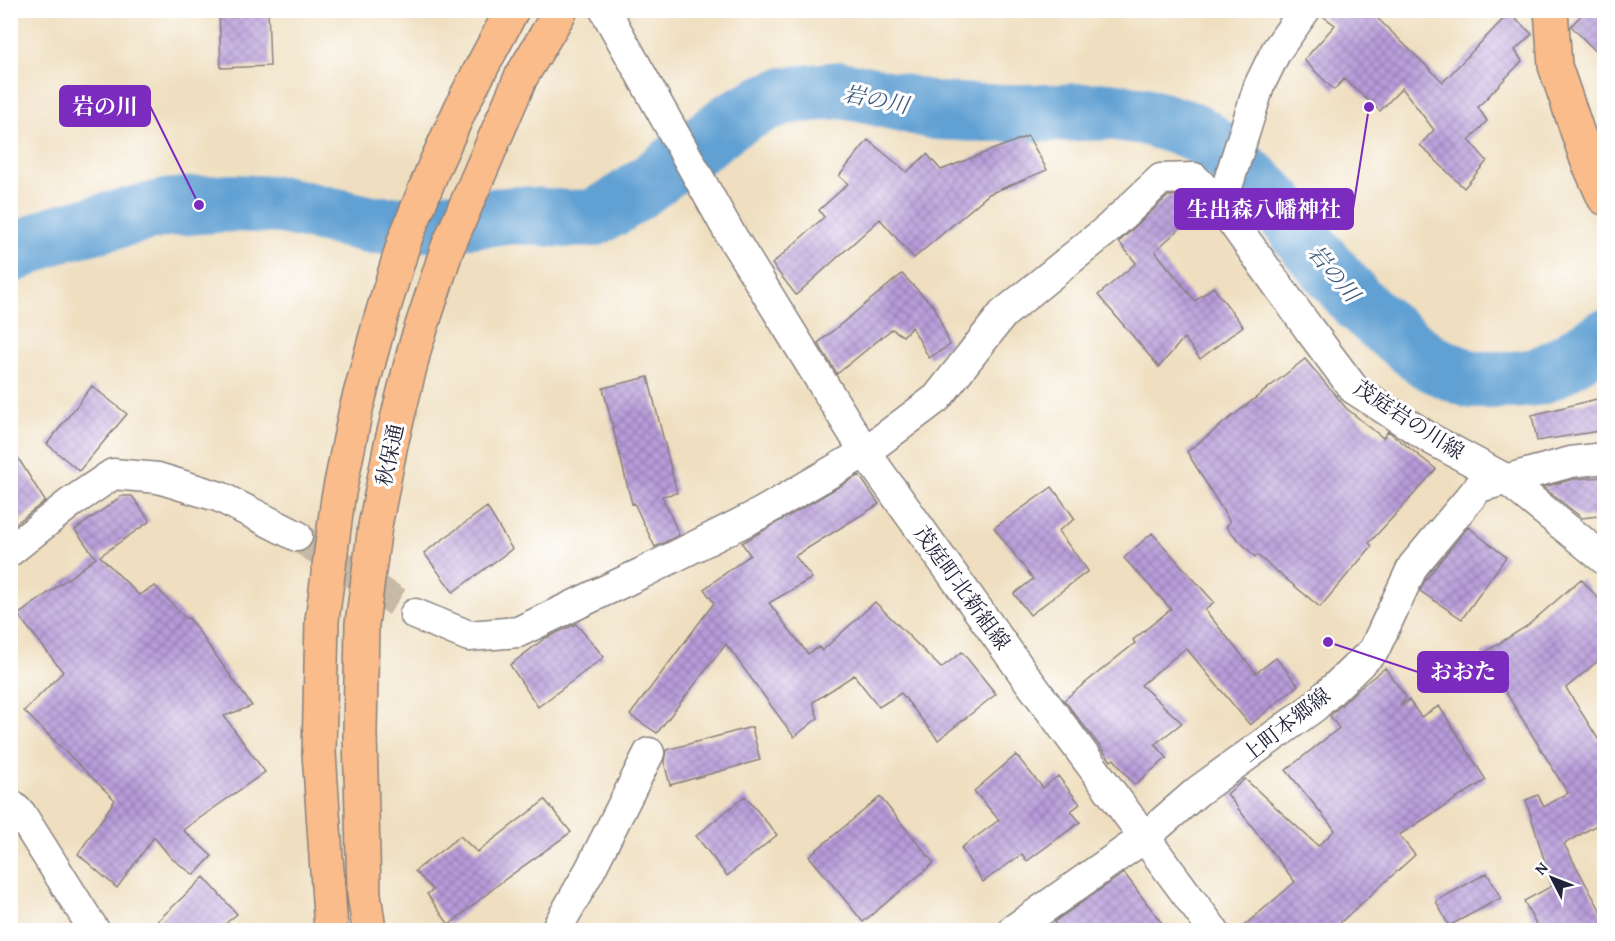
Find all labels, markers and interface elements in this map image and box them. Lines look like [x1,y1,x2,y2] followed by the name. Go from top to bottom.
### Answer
[841,77,913,121] water label: 岩の川
[60,86,150,126] callout: 岩の川
[72,90,138,122] text: 岩の川
[1175,189,1353,229] callout: 生出森八幡神社
[1187,193,1341,225] text: 生出森八幡神社
[1301,237,1369,310] water label: 岩の川
[1348,372,1471,467] street label: 茂庭岩の川線
[368,421,411,489] street label: 秋保通
[907,519,1018,656] street label: 茂庭町北新組線
[1418,652,1508,692] callout: おおた
[1430,655,1496,687] text: おおた
[1235,680,1337,769] street label: 上町本郷線
[1522,848,1582,908] north arrow
[1528,856,1554,880] text: N

